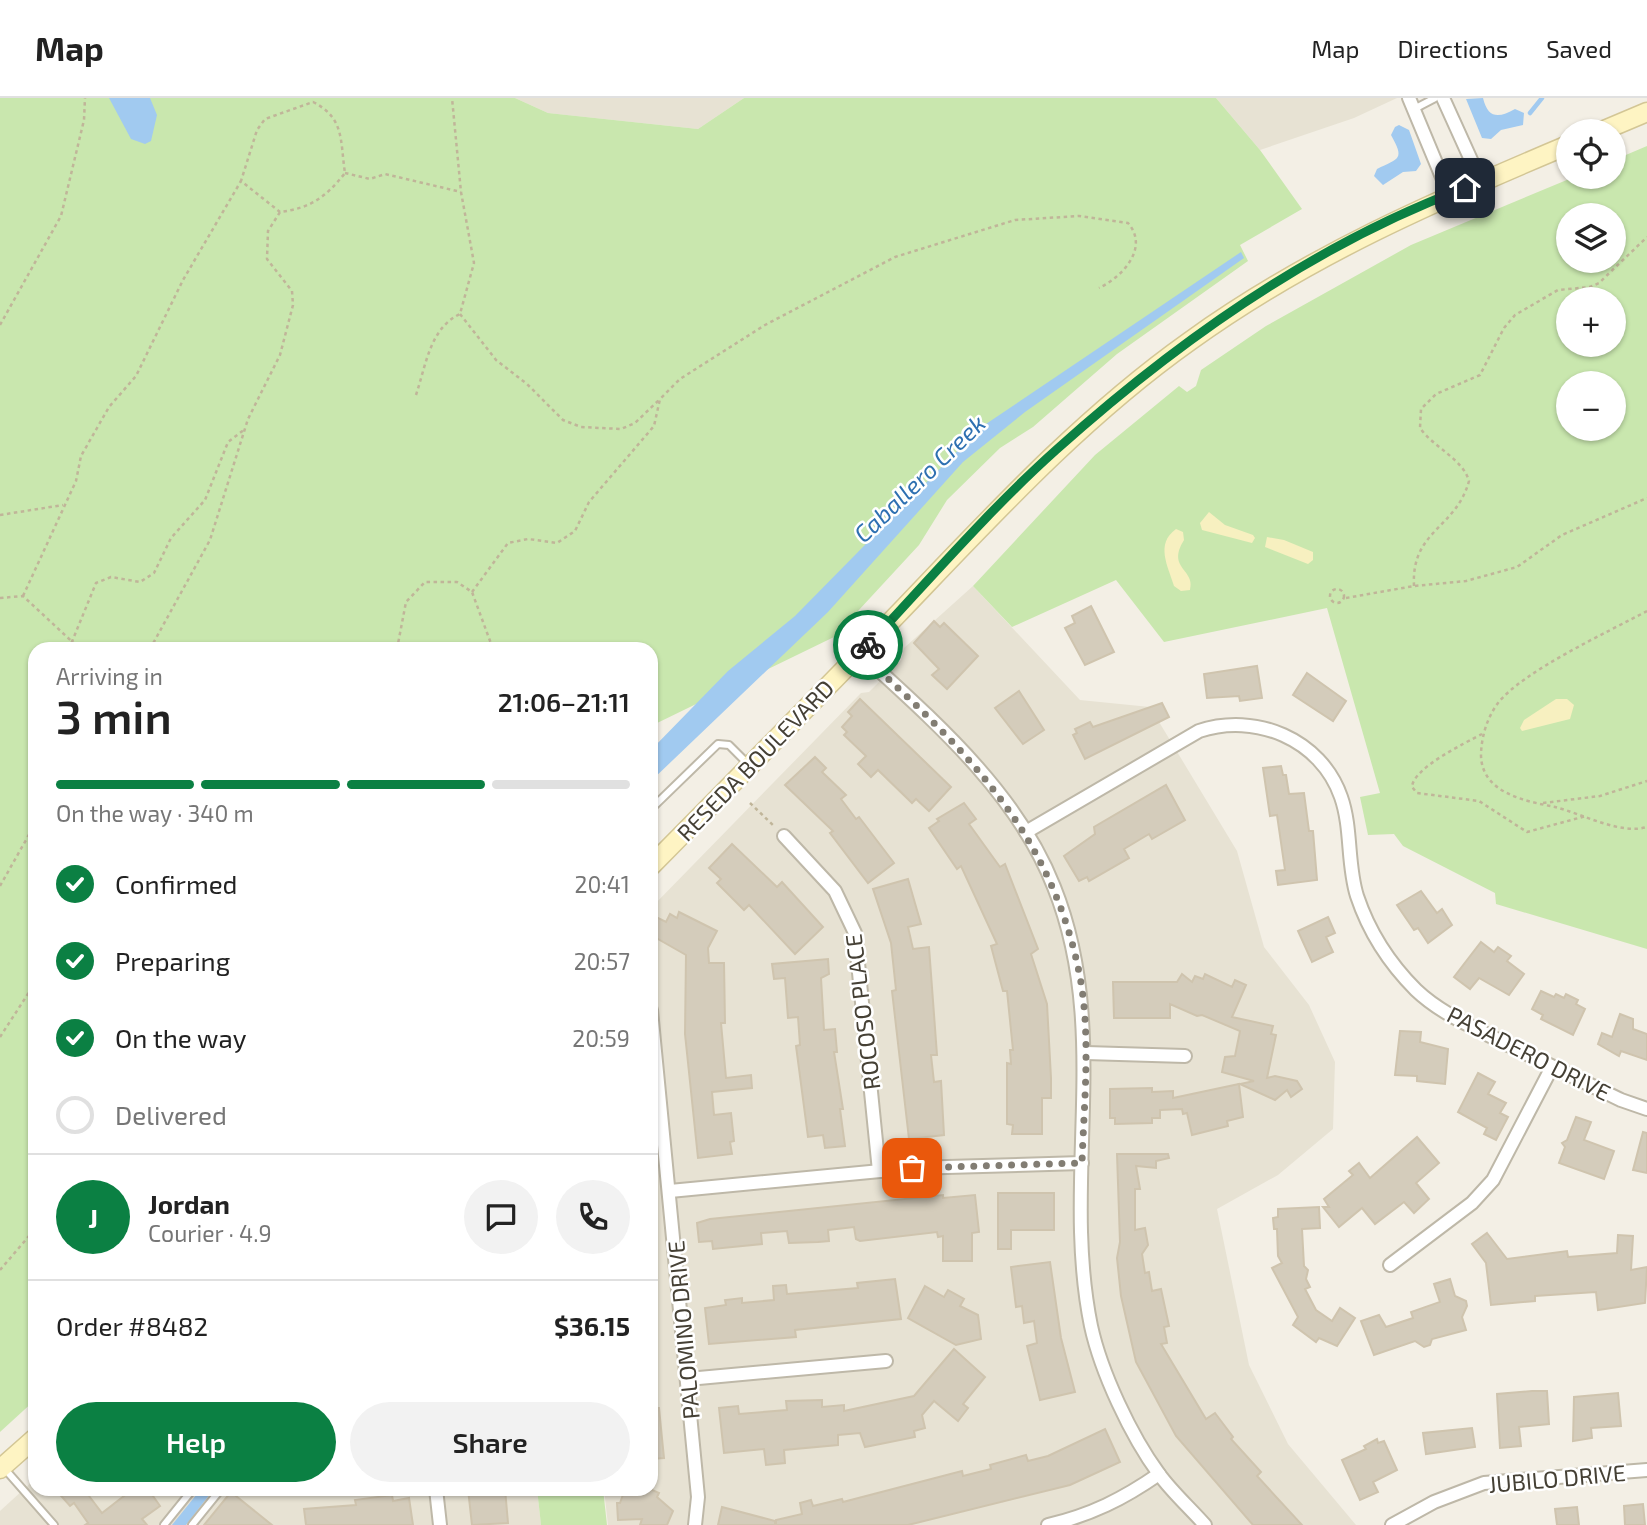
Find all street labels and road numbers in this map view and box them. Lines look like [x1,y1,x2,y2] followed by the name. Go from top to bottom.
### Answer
[671,673,839,847] street label: RESEDA BOULEVARD
[839,932,885,1092] street label: ROCOSO PLACE
[1443,1000,1615,1106] street label: PASADERO DRIVE
[661,1240,705,1420] street label: PALOMINO DRIVE
[1487,1458,1627,1498] street label: JUBILO DRIVE

